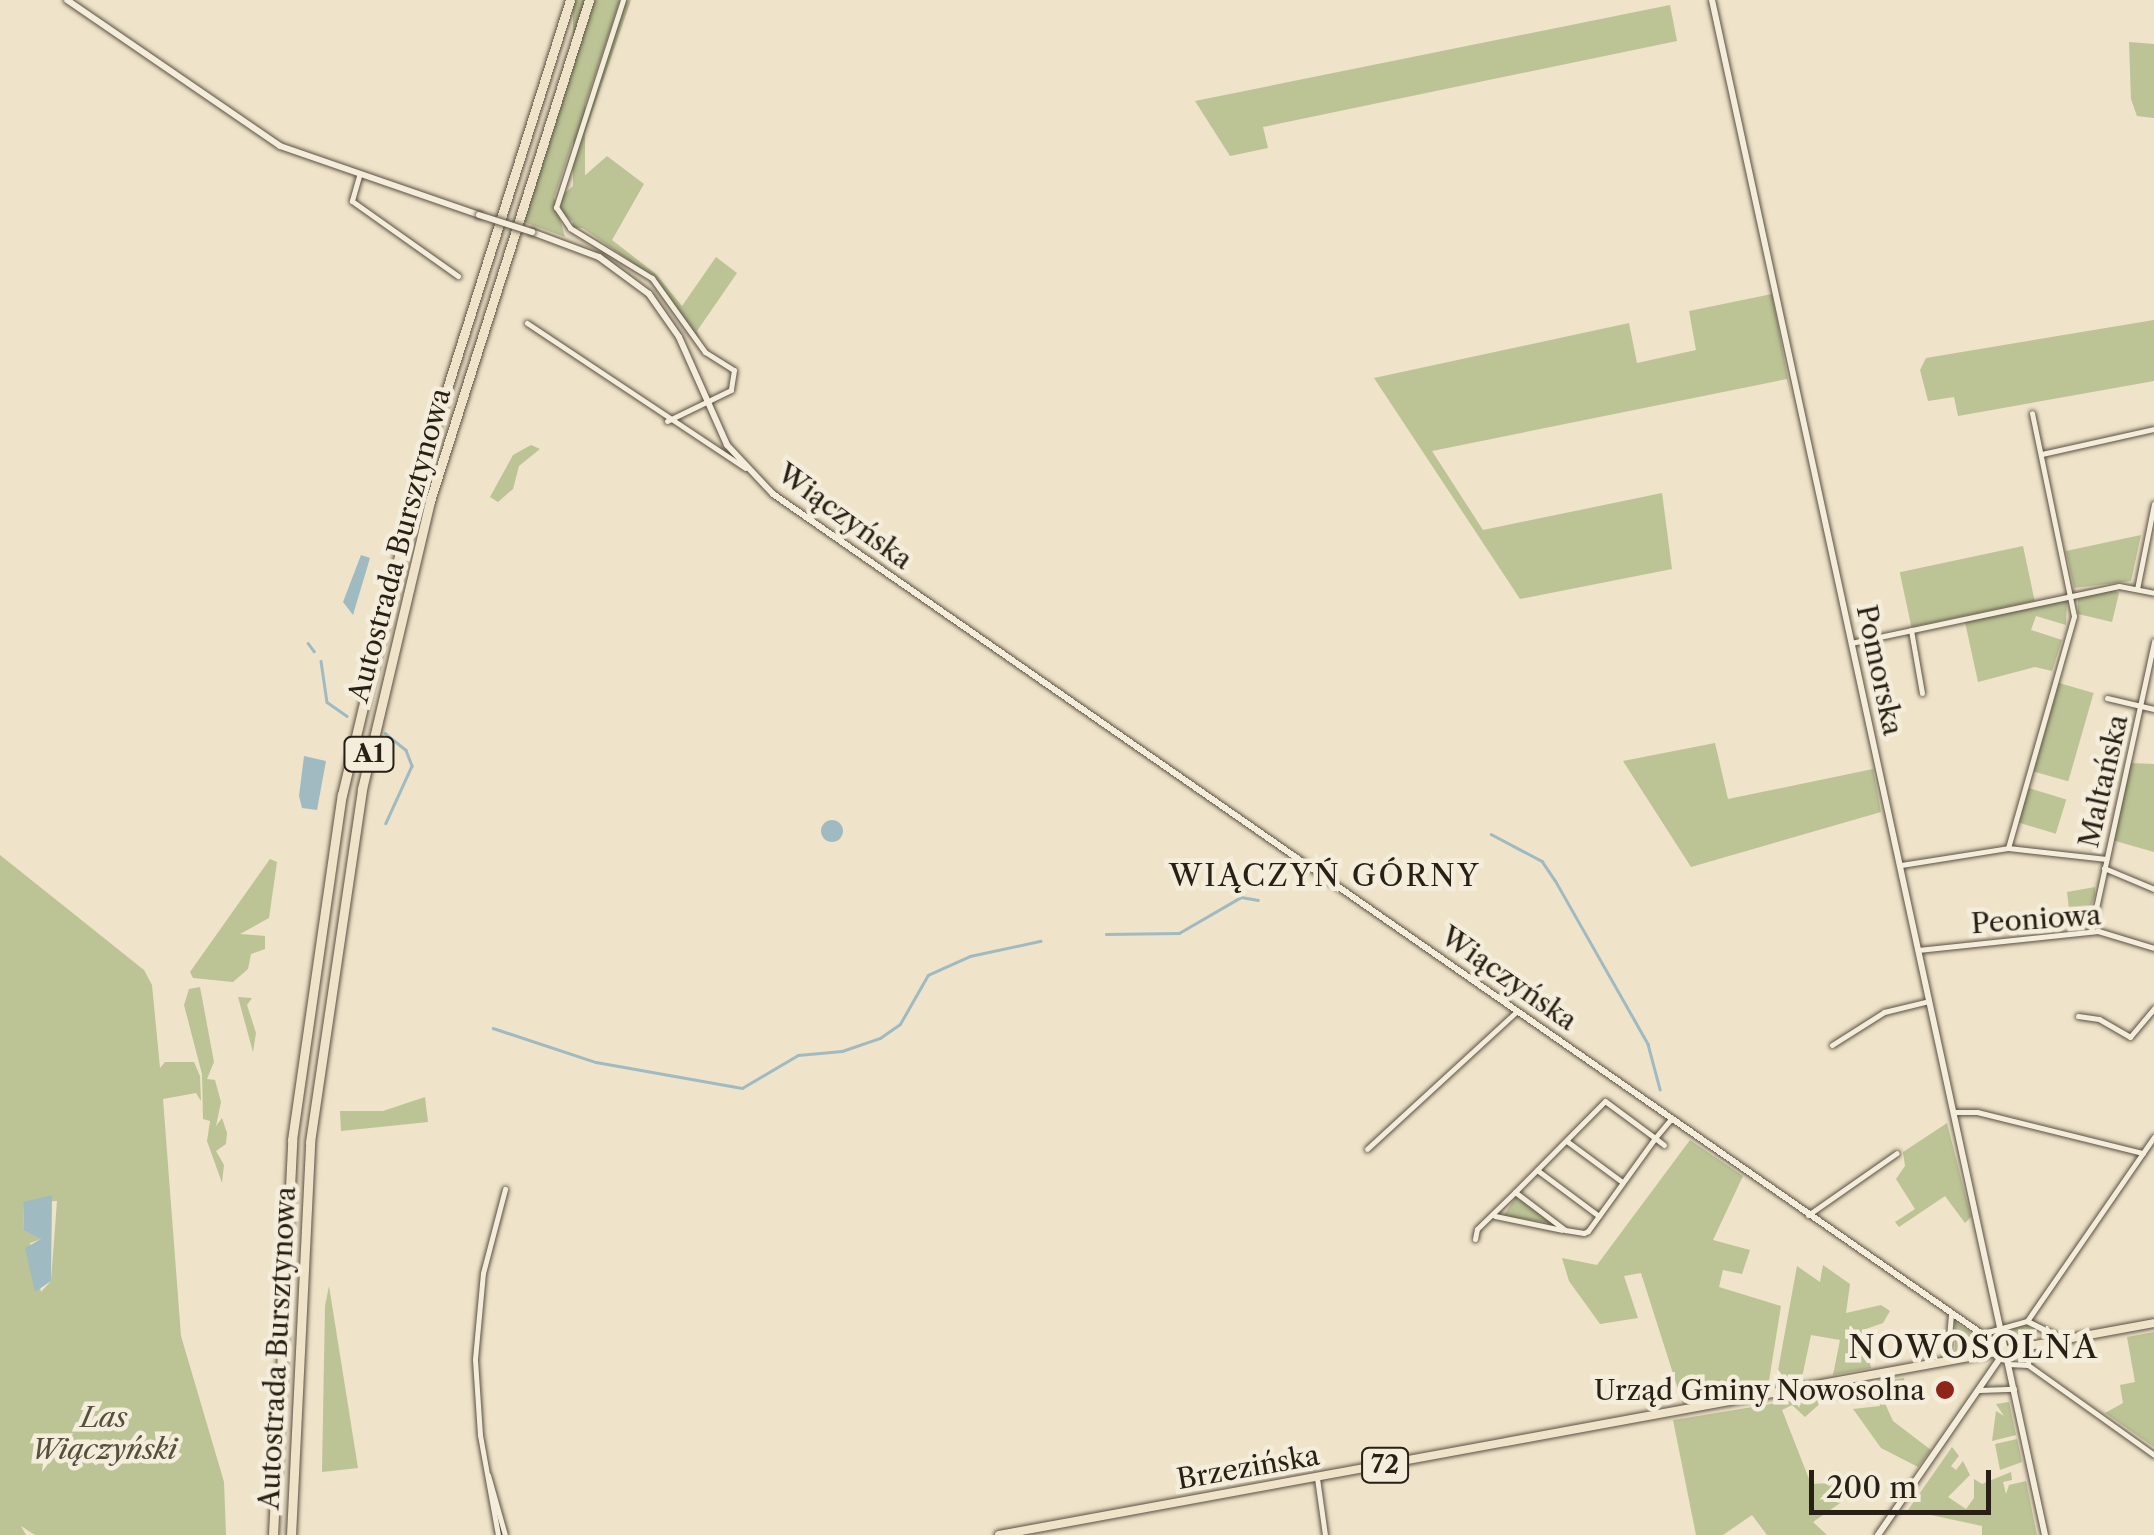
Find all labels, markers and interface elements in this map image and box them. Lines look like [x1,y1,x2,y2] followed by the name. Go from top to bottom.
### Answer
[341,384,457,706] street label: Autostrada Bursztynowa
[771,456,919,576] street label: Wiączyńska
[1850,602,1910,738] street label: Pomorska
[2071,711,2135,851] street label: Maltańska
[342,734,396,774] road number: A1
[1169,858,1481,894] district label: WIĄCZYŃ GÓRNY
[1970,898,2102,940] street label: Peoniowa
[1434,919,1584,1037] street label: Wiączyńska
[252,1185,302,1511] street label: Autostrada Bursztynowa
[1848,1328,2100,1366] district label: NOWOSOLNA
[1593,1373,1925,1407] place label: Urząd Gminy Nowosolna
[1934,1379,1956,1401] marker: Urząd Gminy Nowosolna
[31,1400,177,1466] park label: Las Wiączyński
[1174,1438,1322,1496] street label: Brzezińska
[1360,1445,1410,1485] road number: 72
[1814,1450,1996,1512] scale bar
[1826,1469,1917,1506] text: 200 m

